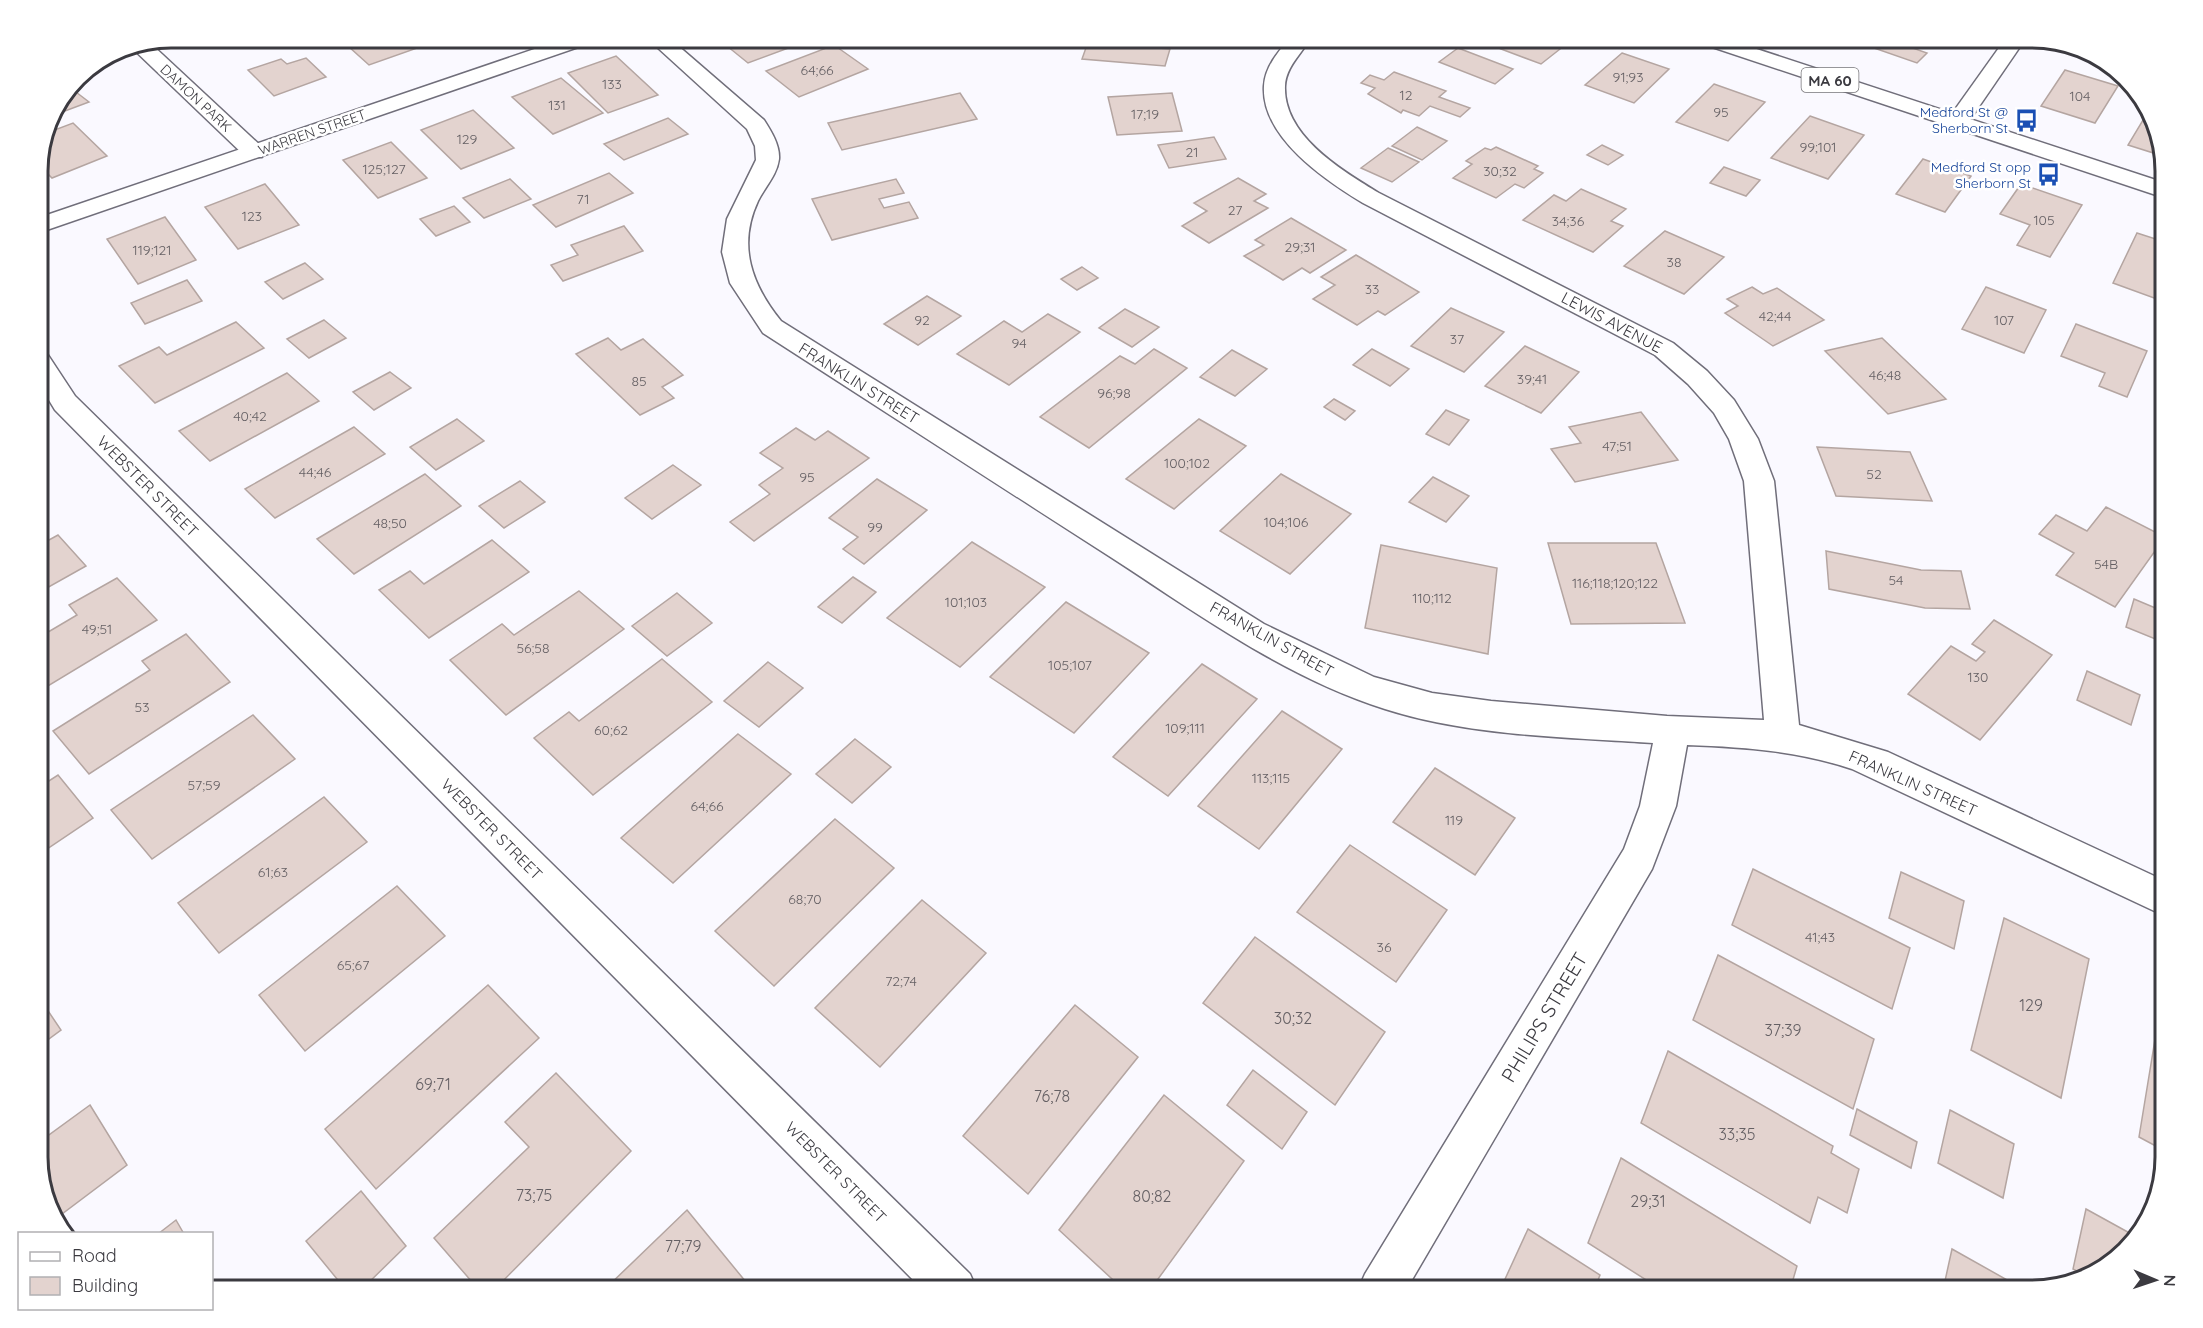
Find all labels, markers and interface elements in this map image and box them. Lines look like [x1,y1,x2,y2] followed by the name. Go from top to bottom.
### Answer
[157,60,235,136] street label: DAMON PARK
[801,61,834,79] house number: 64;66
[1612,68,1644,86] house number: 91;93
[1802,68,1858,92] road number: MA 60
[602,75,622,93] house number: 133
[1400,86,1413,104] house number: 12
[2070,87,2090,105] house number: 104
[548,96,566,114] house number: 131
[1713,103,1729,121] house number: 95
[1920,103,2008,137] place label: Medford St @ Sherborn St
[256,105,368,159] street label: WARREN STREET
[1131,105,1159,123] house number: 17;19
[2013,107,2039,133] bus stop icon: Medford St @ Sherborn St
[457,130,478,148] house number: 129
[1799,138,1837,156] house number: 99;101
[1186,143,1198,161] house number: 21
[1931,158,2031,192] place label: Medford St opp Sherborn St
[362,160,406,178] house number: 125;127
[1483,162,1517,180] house number: 30;32
[2036,162,2062,188] bus stop icon: Medford St opp Sherborn St
[576,190,590,208] house number: 71
[1228,201,1242,219] house number: 27
[242,207,262,225] house number: 123
[2033,211,2055,229] house number: 105
[1552,212,1585,230] house number: 34;36
[1285,238,1315,256] house number: 29;31
[132,241,172,259] house number: 119;121
[1667,253,1681,271] house number: 38
[1365,280,1379,298] house number: 33
[1558,287,1666,357] street label: LEWIS AVENUE
[1759,307,1791,325] house number: 42;44
[914,311,930,329] house number: 92
[1994,311,2014,329] house number: 107
[1450,330,1464,348] house number: 37
[1011,334,1027,352] house number: 94
[795,338,923,428] street label: FRANKLIN STREET
[1869,366,1901,384] house number: 46;48
[1517,370,1547,388] house number: 39;41
[631,372,647,390] house number: 85
[1097,384,1131,402] house number: 96;98
[233,407,267,425] house number: 40;42
[93,431,203,541] street label: WEBSTER STREET
[1602,437,1632,455] house number: 47;51
[1164,454,1210,472] house number: 100;102
[299,463,332,481] house number: 44;46
[1866,465,1882,483] house number: 52
[799,468,815,486] house number: 95
[1264,513,1309,531] house number: 104;106
[373,514,407,532] house number: 48;50
[867,518,883,536] house number: 99
[2094,555,2118,573] house number: 54B
[1888,571,1904,589] house number: 54
[1572,574,1658,592] house number: 116;118;120;122
[1412,589,1452,607] house number: 110;112
[945,593,987,611] house number: 101;103
[1207,597,1338,681] street label: FRANKLIN STREET
[82,620,112,638] house number: 49;51
[516,639,550,657] house number: 56;58
[1048,656,1092,674] house number: 105;107
[1968,668,1988,686] house number: 130
[135,698,149,716] house number: 53
[1165,719,1205,737] house number: 109;111
[594,721,628,739] house number: 60;62
[1846,746,1981,820] street label: FRANKLIN STREET
[1252,769,1290,787] house number: 113;115
[437,774,547,884] street label: WEBSTER STREET
[187,776,221,794] house number: 57;59
[691,797,724,815] house number: 64;66
[1445,811,1463,829] house number: 119
[258,863,288,881] house number: 61;63
[788,890,822,908] house number: 68;70
[1805,928,1835,946] house number: 41;43
[1377,938,1392,956] house number: 36
[1495,948,1593,1086] street label: PHILIPS STREET
[337,956,369,974] house number: 65;67
[885,972,917,990] house number: 72;74
[2019,995,2043,1015] house number: 129
[1274,1008,1312,1028] house number: 30;32
[1764,1020,1802,1040] house number: 37;39
[415,1074,451,1094] house number: 69;71
[1034,1086,1070,1106] house number: 76;78
[781,1117,891,1227] street label: WEBSTER STREET
[1718,1124,1756,1144] house number: 33;35
[516,1185,552,1205] house number: 73;75
[1133,1186,1172,1206] house number: 80;82
[1630,1191,1666,1211] house number: 29;31
[18,1232,213,1310] legend
[665,1236,701,1256] house number: 77;79
[72,1244,117,1267] text: Road
[2125,1250,2185,1310] north arrow
[72,1274,138,1297] text: Building
[2160,1274,2180,1287] text: N

